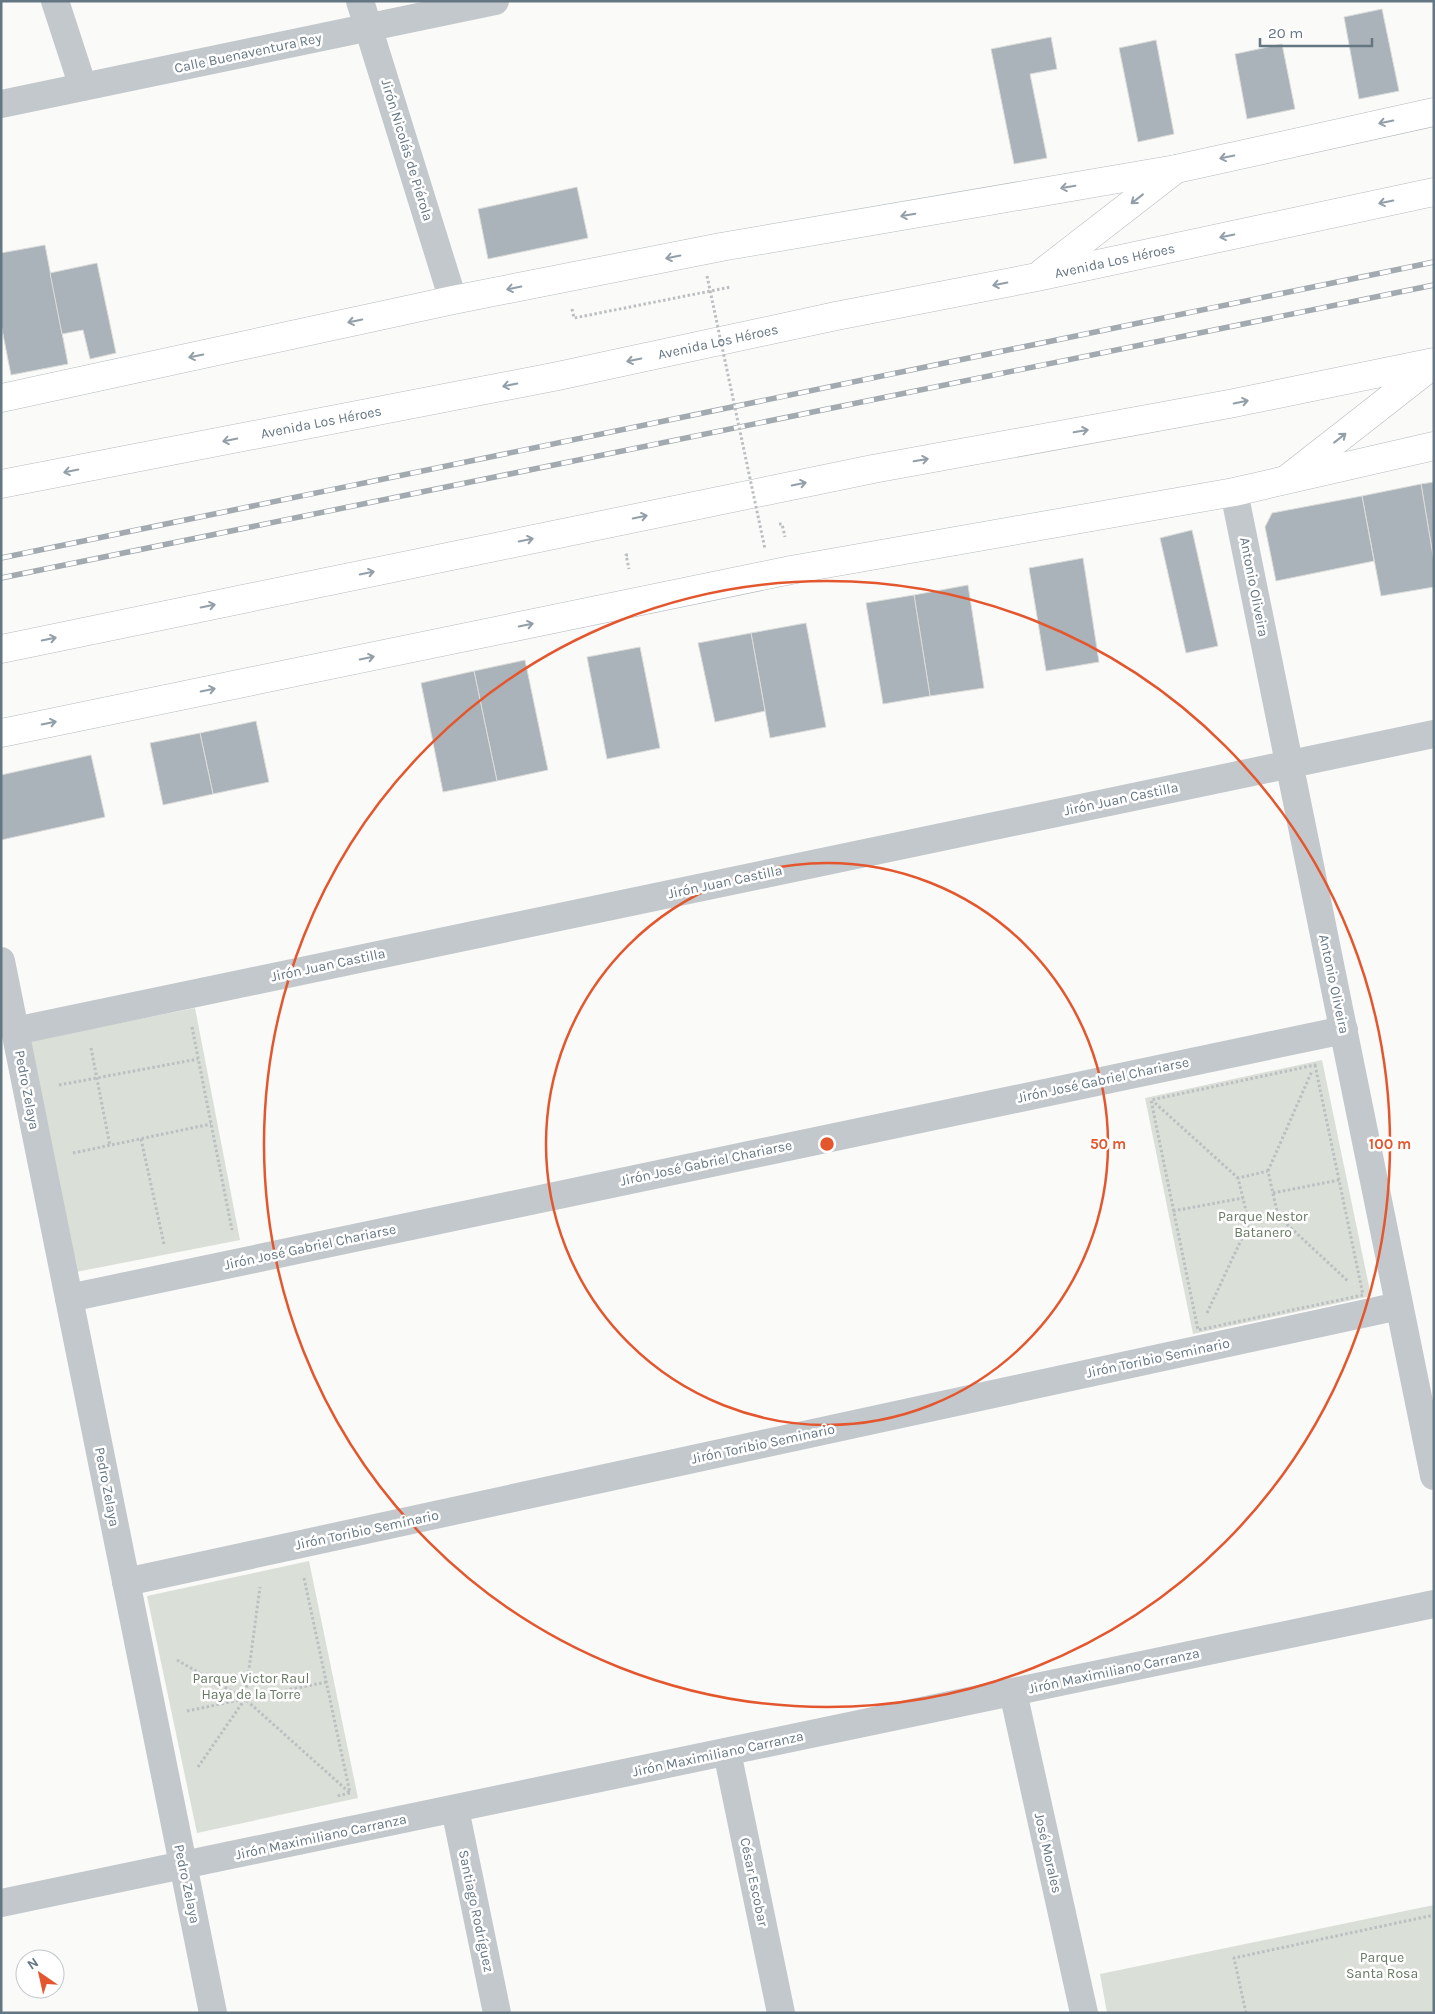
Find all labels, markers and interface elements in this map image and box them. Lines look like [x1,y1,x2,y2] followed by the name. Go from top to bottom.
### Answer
[1260,15,1372,47] scale bar
[1268,24,1303,42] text: 20 m
[173,29,324,77] street label: Calle Buenaventura Rey
[377,77,437,223] street label: Jirón Nicolás de Piérola
[1379,118,1395,127] one-way arrow
[1220,153,1236,162] one-way arrow
[1060,183,1076,193] one-way arrow
[1131,193,1144,204] one-way arrow
[1379,198,1395,208] one-way arrow
[900,211,916,221] one-way arrow
[1220,232,1236,241] one-way arrow
[1053,239,1176,282] street label: Avenida Los Héroes
[666,252,682,262] one-way arrow
[992,280,1008,289] one-way arrow
[506,283,522,293] one-way arrow
[347,317,363,326] one-way arrow
[656,320,780,363] street label: Avenida Los Héroes
[189,351,205,361] one-way arrow
[627,356,643,365] one-way arrow
[502,381,518,391] one-way arrow
[1232,396,1248,406] one-way arrow
[259,402,383,442] street label: Avenida Los Héroes
[1073,426,1089,436] one-way arrow
[1333,432,1346,443] one-way arrow
[223,436,239,445] one-way arrow
[913,455,929,465] one-way arrow
[63,467,79,476] one-way arrow
[791,479,807,489] one-way arrow
[631,512,647,521] one-way arrow
[518,535,534,544] one-way arrow
[1236,536,1272,638] street label: Antonio Oliveira
[359,568,375,577] one-way arrow
[200,601,216,610] one-way arrow
[518,619,534,629] one-way arrow
[41,634,57,643] one-way arrow
[359,652,375,662] one-way arrow
[200,685,216,695] one-way arrow
[41,718,57,728] one-way arrow
[1062,779,1180,819] street label: Jirón Juan Castilla
[666,862,784,902] street label: Jirón Juan Castilla
[1315,933,1353,1035] street label: Antonio Oliveira
[269,945,387,985] street label: Jirón Juan Castilla
[11,1049,43,1131] street label: Pedro Zelaya
[1015,1053,1191,1107] street label: Jirón José Gabriel Chariarse
[818,1135,836,1153] centre of rings
[1090,1135,1126,1153] text: 50 m
[1369,1135,1411,1153] text: 100 m
[618,1136,794,1190] street label: Jirón José Gabriel Chariarse
[1218,1208,1309,1241] park label: Parque Nestor Batanero
[222,1220,398,1274] street label: Jirón José Gabriel Chariarse
[1085,1334,1231,1382] street label: Jirón Toribio Seminario
[690,1420,836,1468] street label: Jirón Toribio Seminario
[91,1446,123,1528] street label: Pedro Zelaya
[294,1506,440,1554] street label: Jirón Toribio Seminario
[1027,1645,1201,1697] street label: Jirón Maximiliano Carranza
[193,1670,309,1703] park label: Parque Victor Raul Haya de la Torre
[631,1728,805,1780] street label: Jirón Maximiliano Carranza
[234,1811,408,1863] street label: Jirón Maximiliano Carranza
[1031,1811,1065,1895] street label: José Morales
[736,1836,772,1929] street label: César Escobar
[170,1843,204,1925] street label: Pedro Zelaya
[455,1848,497,1974] street label: Santiago Rodríguez
[15,1949,65,1999] north arrow
[1346,1949,1418,1982] park label: Parque Santa Rosa
[24,1954,42,1973] text: N

